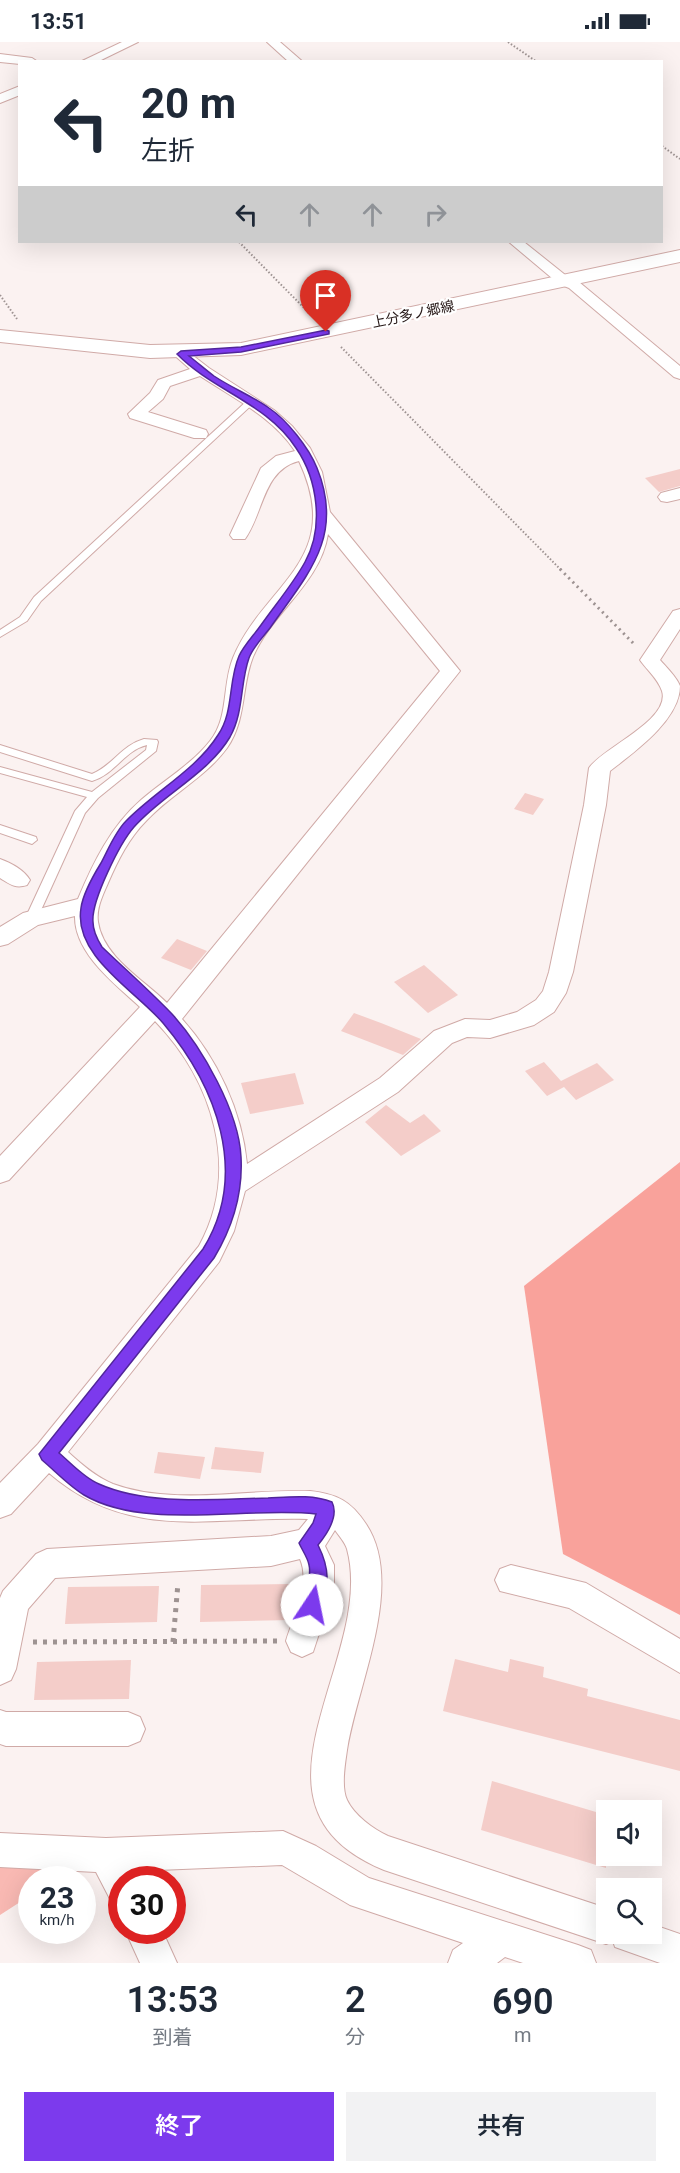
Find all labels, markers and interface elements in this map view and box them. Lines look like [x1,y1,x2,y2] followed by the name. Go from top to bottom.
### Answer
[30,9,87,34] text: 13:51
[141,79,236,128] text: 20 m
[42,84,120,162] icon: left
[141,135,195,167] text: 左折
[230,198,263,231] icon: left
[293,198,326,231] icon: ahead
[356,198,389,231] icon: ahead
[419,198,452,231] icon: right
[300,270,351,332] pin
[309,279,342,312] icon: arrive
[370,297,456,331] street label: 上分多ノ郷線
[280,1573,344,1637] position arrow
[596,1800,662,1944] map controls
[596,1800,662,1866] button: sound
[108,1866,186,1944] speed limit sign: 30
[596,1878,662,1944] button: search
[40,1880,74,1915] text: 23
[39,1911,75,1929] text: km/h
[126,1979,218,2021] text: 13:53
[345,1979,365,2021] text: 2
[492,1981,554,2023] text: 690
[514,2023,532,2047] text: m
[152,2025,192,2049] text: 到着
[345,2025,365,2049] text: 分
[24,2092,334,2161] button: 終了
[346,2092,656,2161] button: 共有

